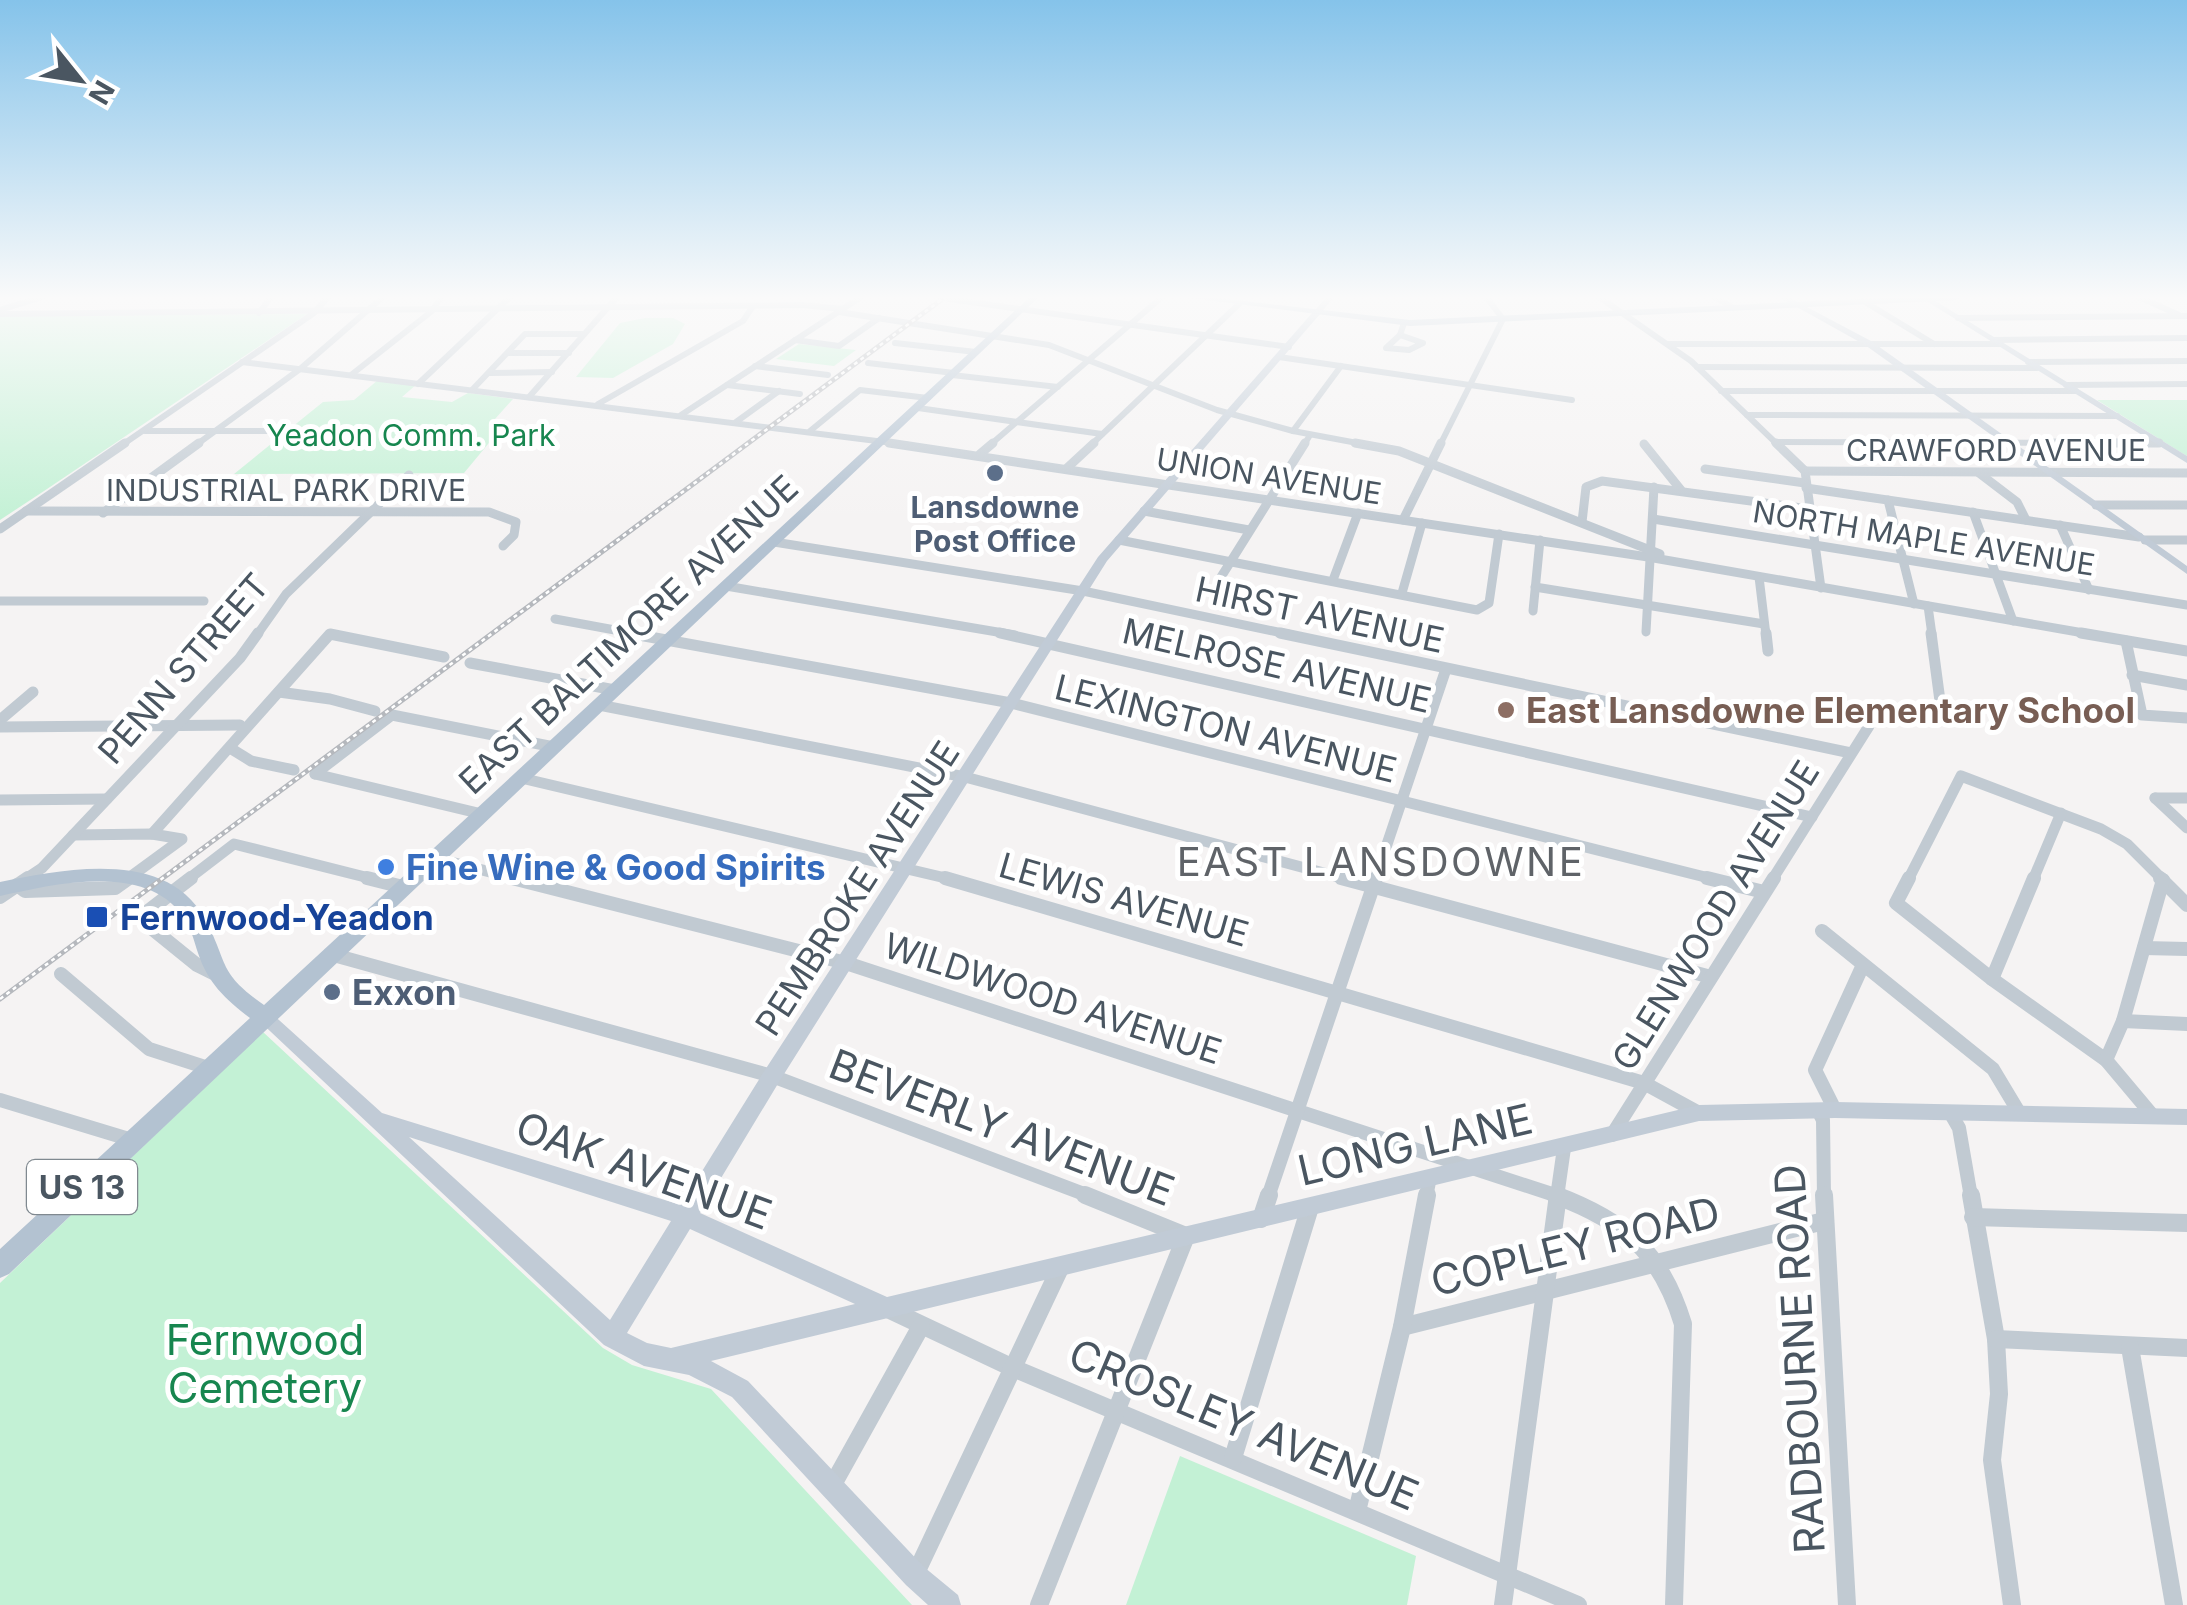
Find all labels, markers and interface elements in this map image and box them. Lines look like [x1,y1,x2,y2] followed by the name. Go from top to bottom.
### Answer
[30,30,130,130] north arrow
[82,75,122,110] text: N
[267,417,556,453] park label: Yeadon Comm. Park
[1846,432,2146,468] street label: CRAWFORD AVENUE
[1154,440,1384,512] street label: UNION AVENUE
[984,462,1006,484] marker: Lansdowne Post Office
[450,466,806,802] street label: EAST BALTIMORE AVENUE
[106,472,466,508] street label: INDUSTRIAL PARK DRIVE
[911,489,1079,559] place label: Lansdowne Post Office
[1750,493,2098,583] street label: NORTH MAPLE AVENUE
[89,564,277,772] street label: PENN STREET
[1192,567,1448,661] street label: HIRST AVENUE
[1119,609,1435,721] street label: MELROSE AVENUE
[1051,665,1401,791] street label: LEXINGTON AVENUE
[1526,689,2135,731] place label: East Lansdowne Elementary School
[1495,699,1517,721] marker: East Lansdowne Elementary School
[746,733,968,1043] street label: PEMBROKE AVENUE
[1603,753,1827,1077] street label: GLENWOOD AVENUE
[1177,837,1585,886] district label: EAST LANSDOWNE
[994,843,1254,955] street label: LEWIS AVENUE
[406,846,826,888] place label: Fine Wine & Good Spirits
[375,856,397,878] marker: Fine Wine & Good Spirits
[120,896,434,938] place label: Fernwood-Yeadon
[84,904,110,930] marker: Fernwood-Yeadon
[879,924,1227,1072] street label: WILDWOOD AVENUE
[352,971,456,1013] place label: Exxon
[321,981,343,1003] marker: Exxon
[822,1038,1182,1216] street label: BEVERLY AVENUE
[1293,1092,1537,1196] street label: LONG LANE
[509,1100,779,1240] street label: OAK AVENUE
[27,1160,137,1214] road number: US 13
[1763,1163,1835,1555] street label: RADBOURNE ROAD
[1425,1185,1725,1307] street label: COPLEY ROAD
[166,1314,364,1413] park label: Fernwood Cemetery
[1062,1327,1426,1521] street label: CROSLEY AVENUE

